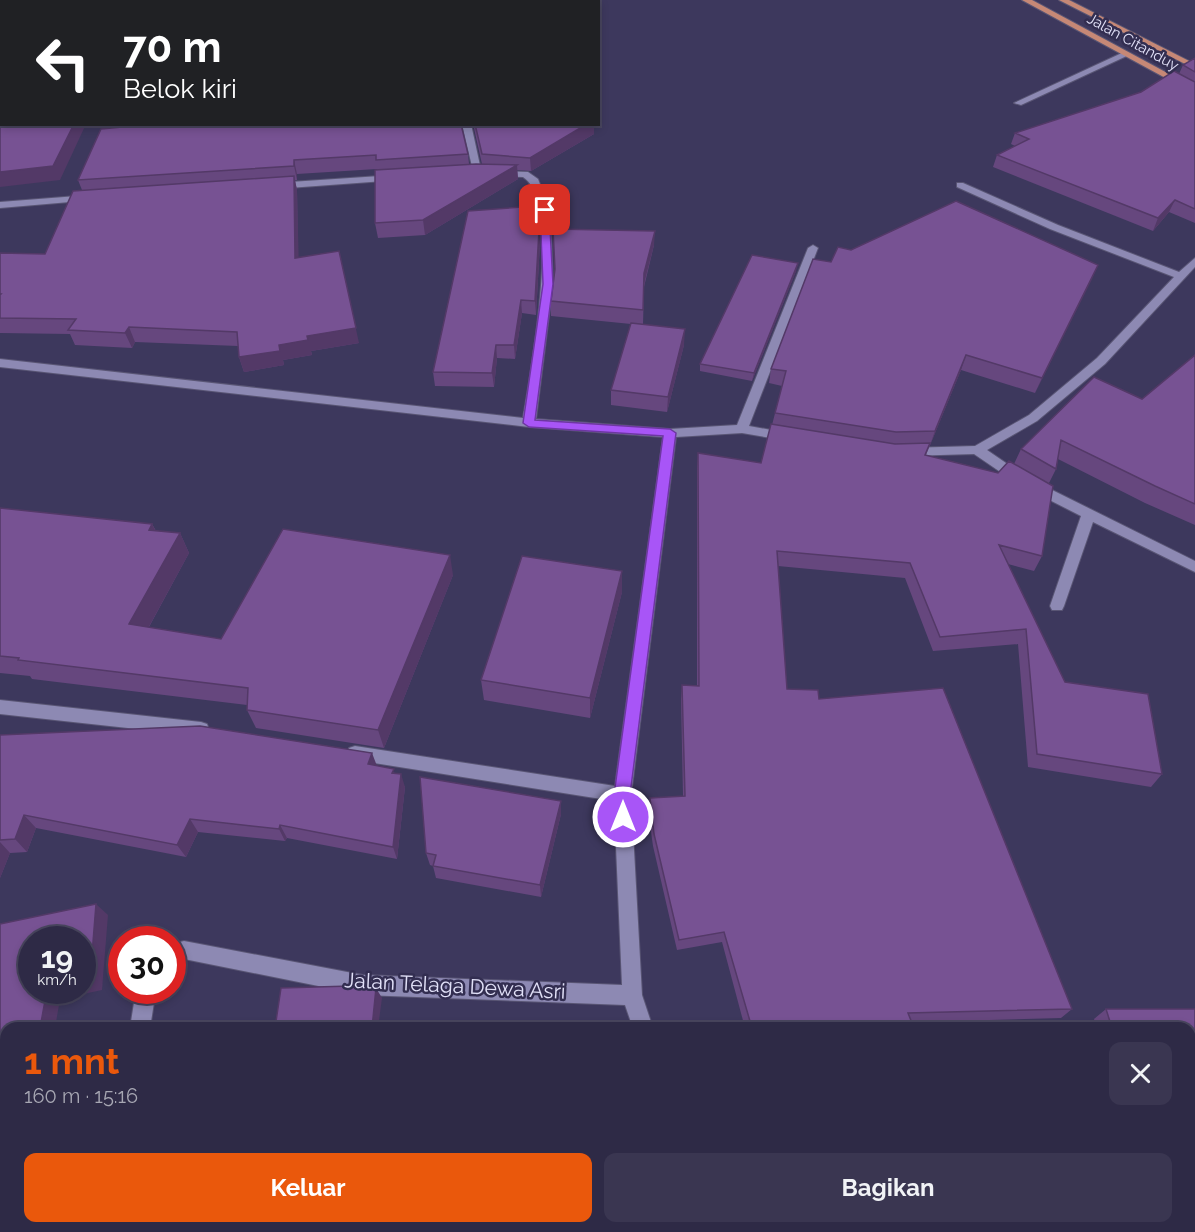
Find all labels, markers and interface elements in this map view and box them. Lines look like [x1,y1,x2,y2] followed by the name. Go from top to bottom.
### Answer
[1084,9,1182,75] street label: Jalan Citanduy
[123,23,222,72] text: 70 m
[24,24,102,102] icon: left
[123,73,237,104] text: Belok kiri
[519,184,570,235] pin
[528,193,561,226] icon: arrive
[591,785,655,849] position arrow
[108,926,186,1004] speed limit sign: 30
[41,940,73,975] text: 19
[344,967,566,1004] street label: Jalan Telaga Dewa Asri
[37,971,77,989] text: km/h
[24,1040,119,1082] text: 1 mnt
[1109,1042,1172,1105] button: close
[24,1084,138,1108] text: 160 m · 15:16
[24,1153,592,1222] button: Keluar
[604,1153,1172,1222] button: Bagikan

